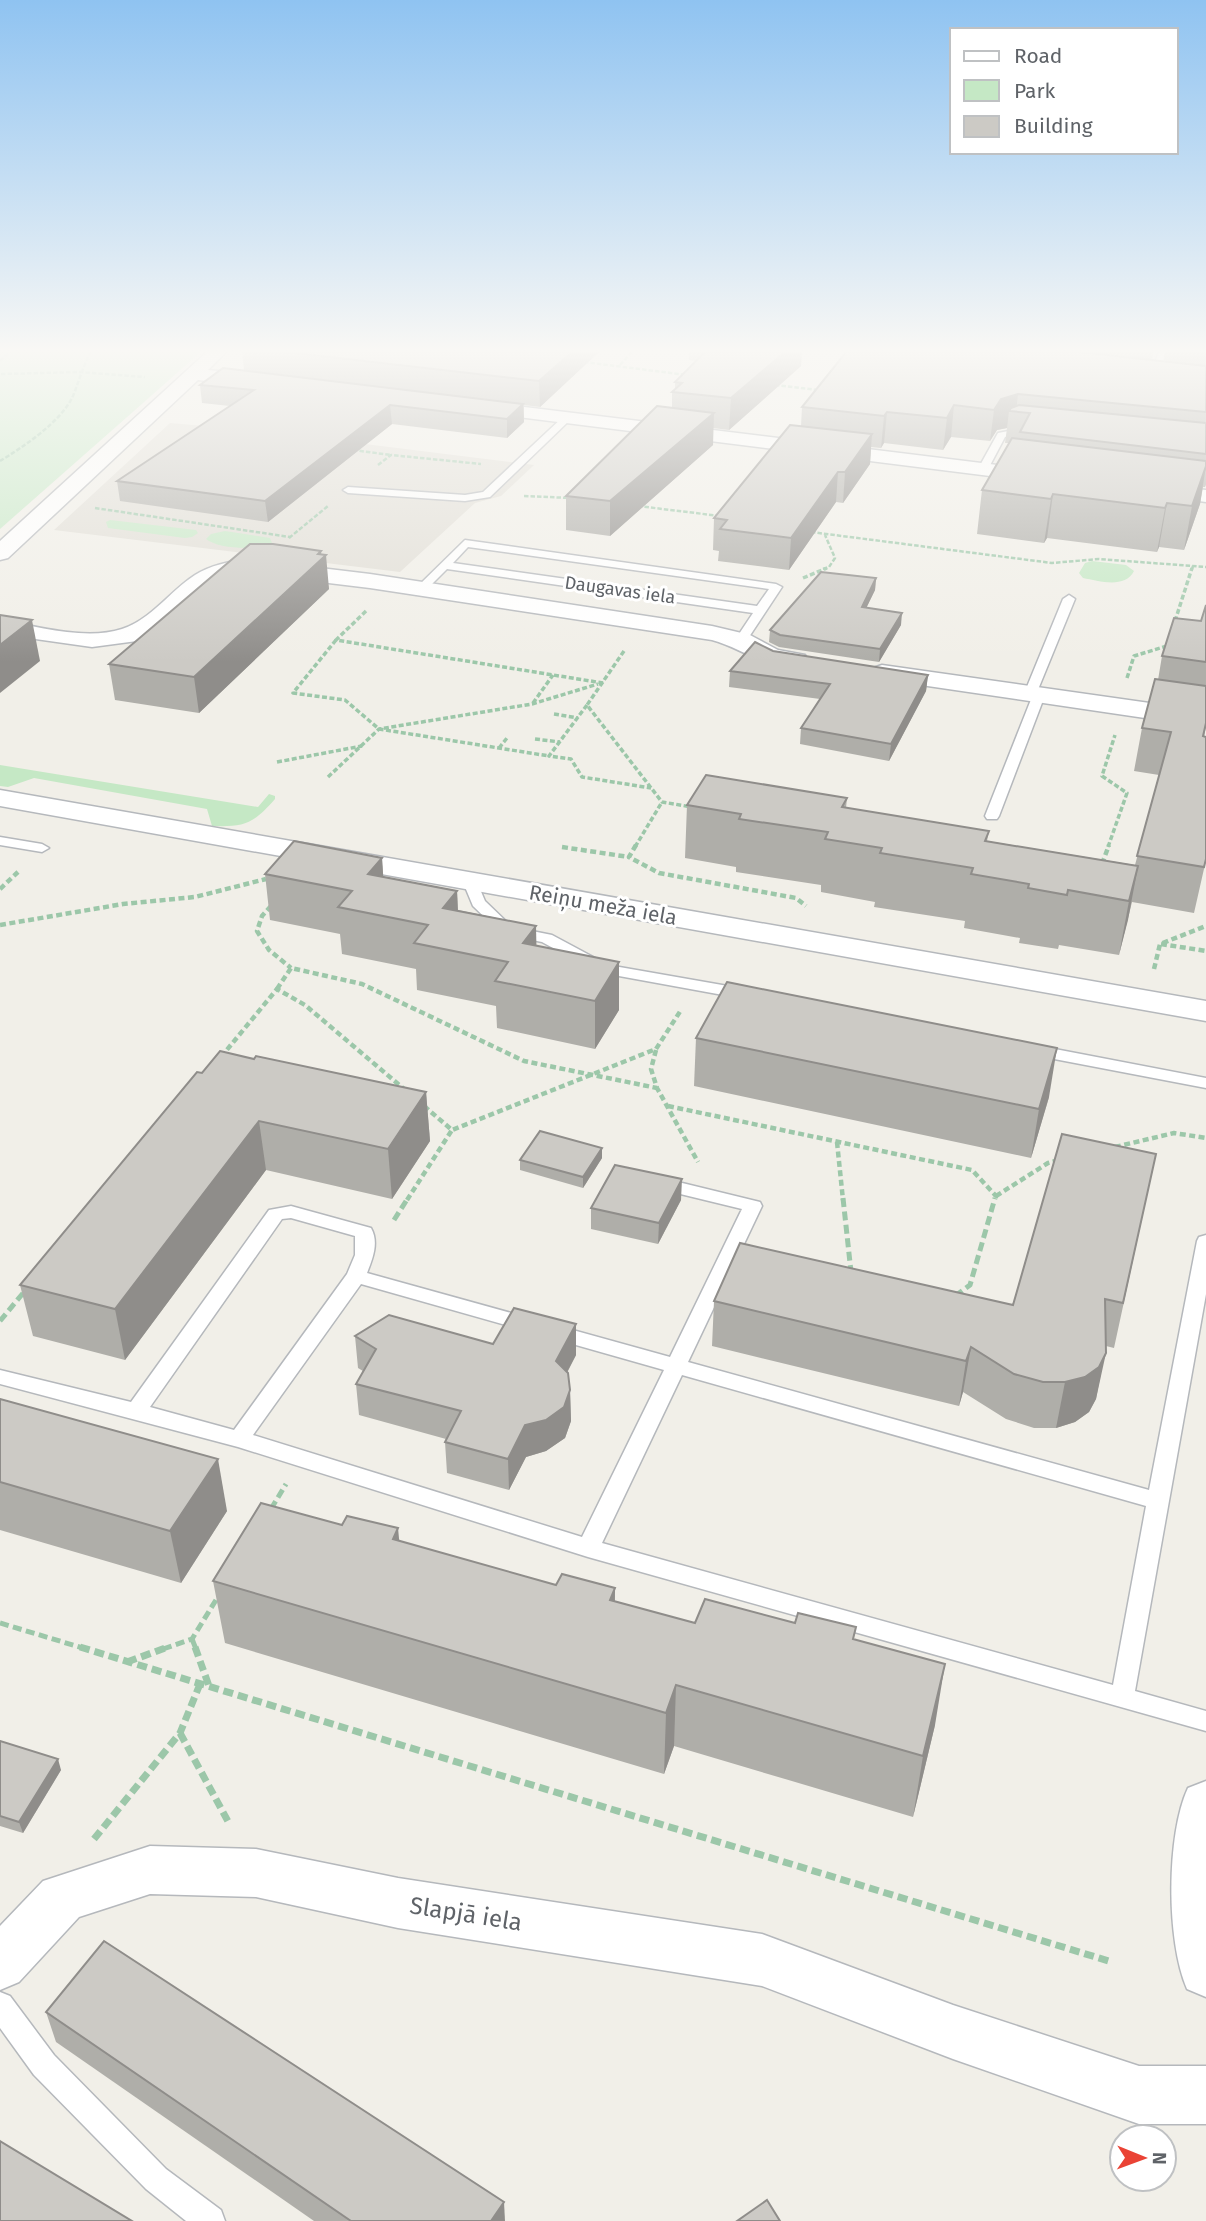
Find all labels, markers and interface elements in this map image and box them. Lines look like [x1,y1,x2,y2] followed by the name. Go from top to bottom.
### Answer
[950,28,1178,154] legend
[1014,43,1062,69] text: Road
[1014,78,1056,104] text: Park
[1014,113,1093,139] text: Building
[563,571,677,609] street label: Daugavas iela
[527,879,679,931] street label: Reiņu meža iela
[408,1891,524,1937] street label: Slapjā iela
[1108,2123,1178,2193] north arrow
[1148,2152,1171,2165] text: N

